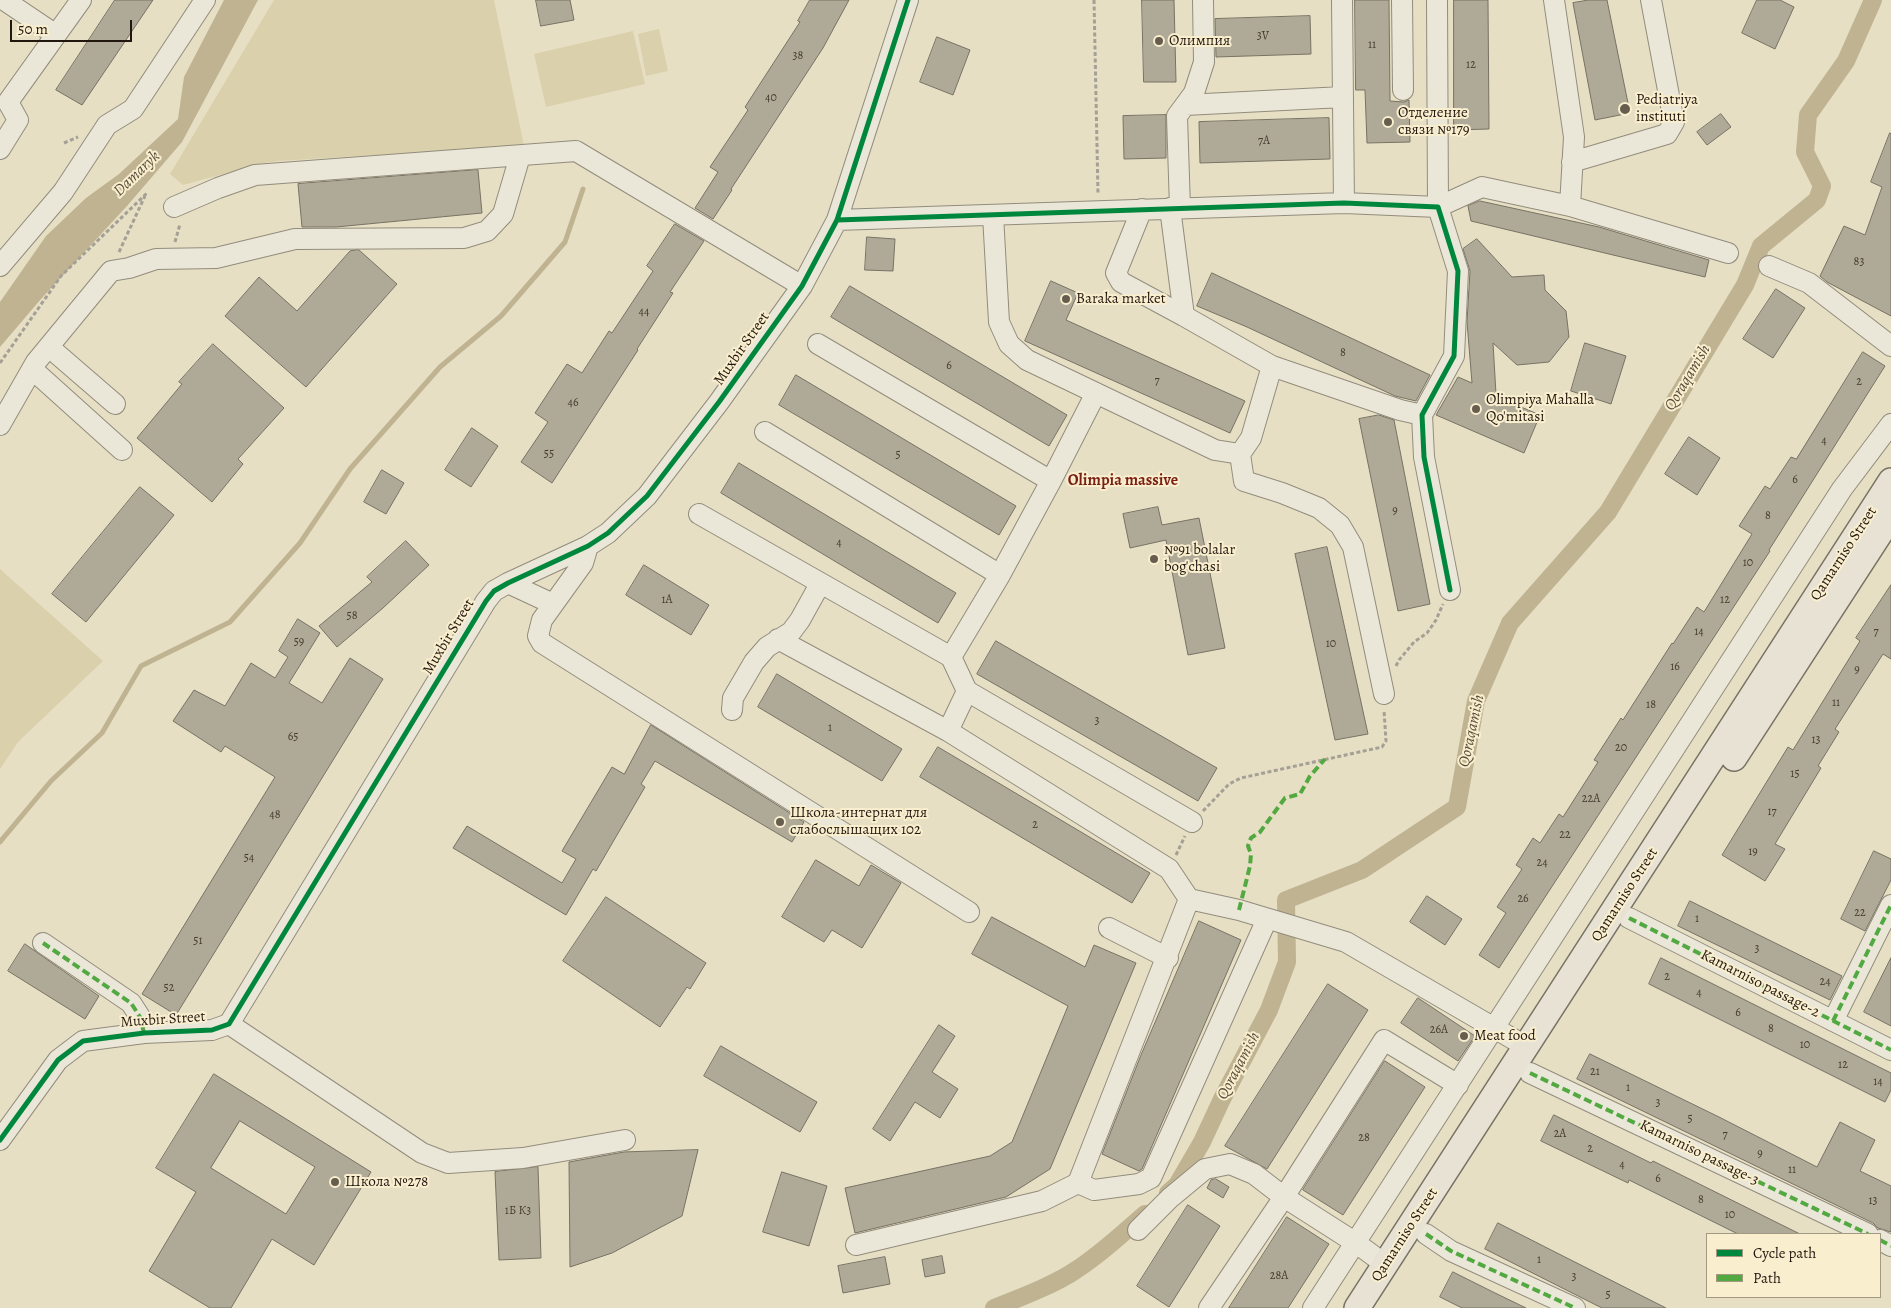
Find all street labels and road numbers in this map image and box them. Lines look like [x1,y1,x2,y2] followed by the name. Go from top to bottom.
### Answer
[710,309,774,389] street label: Muxbir Street
[1807,504,1881,604] street label: Qamarniso Street
[419,596,479,678] street label: Muxbir Street
[1588,845,1662,945] street label: Qamarniso Street
[1697,946,1823,1022] street label: Kamarniso passage-2
[120,1008,206,1032] street label: Muxbir Street
[1636,1116,1762,1190] street label: Kamarniso passage-3
[1368,1185,1442,1285] street label: Qamarniso Street

